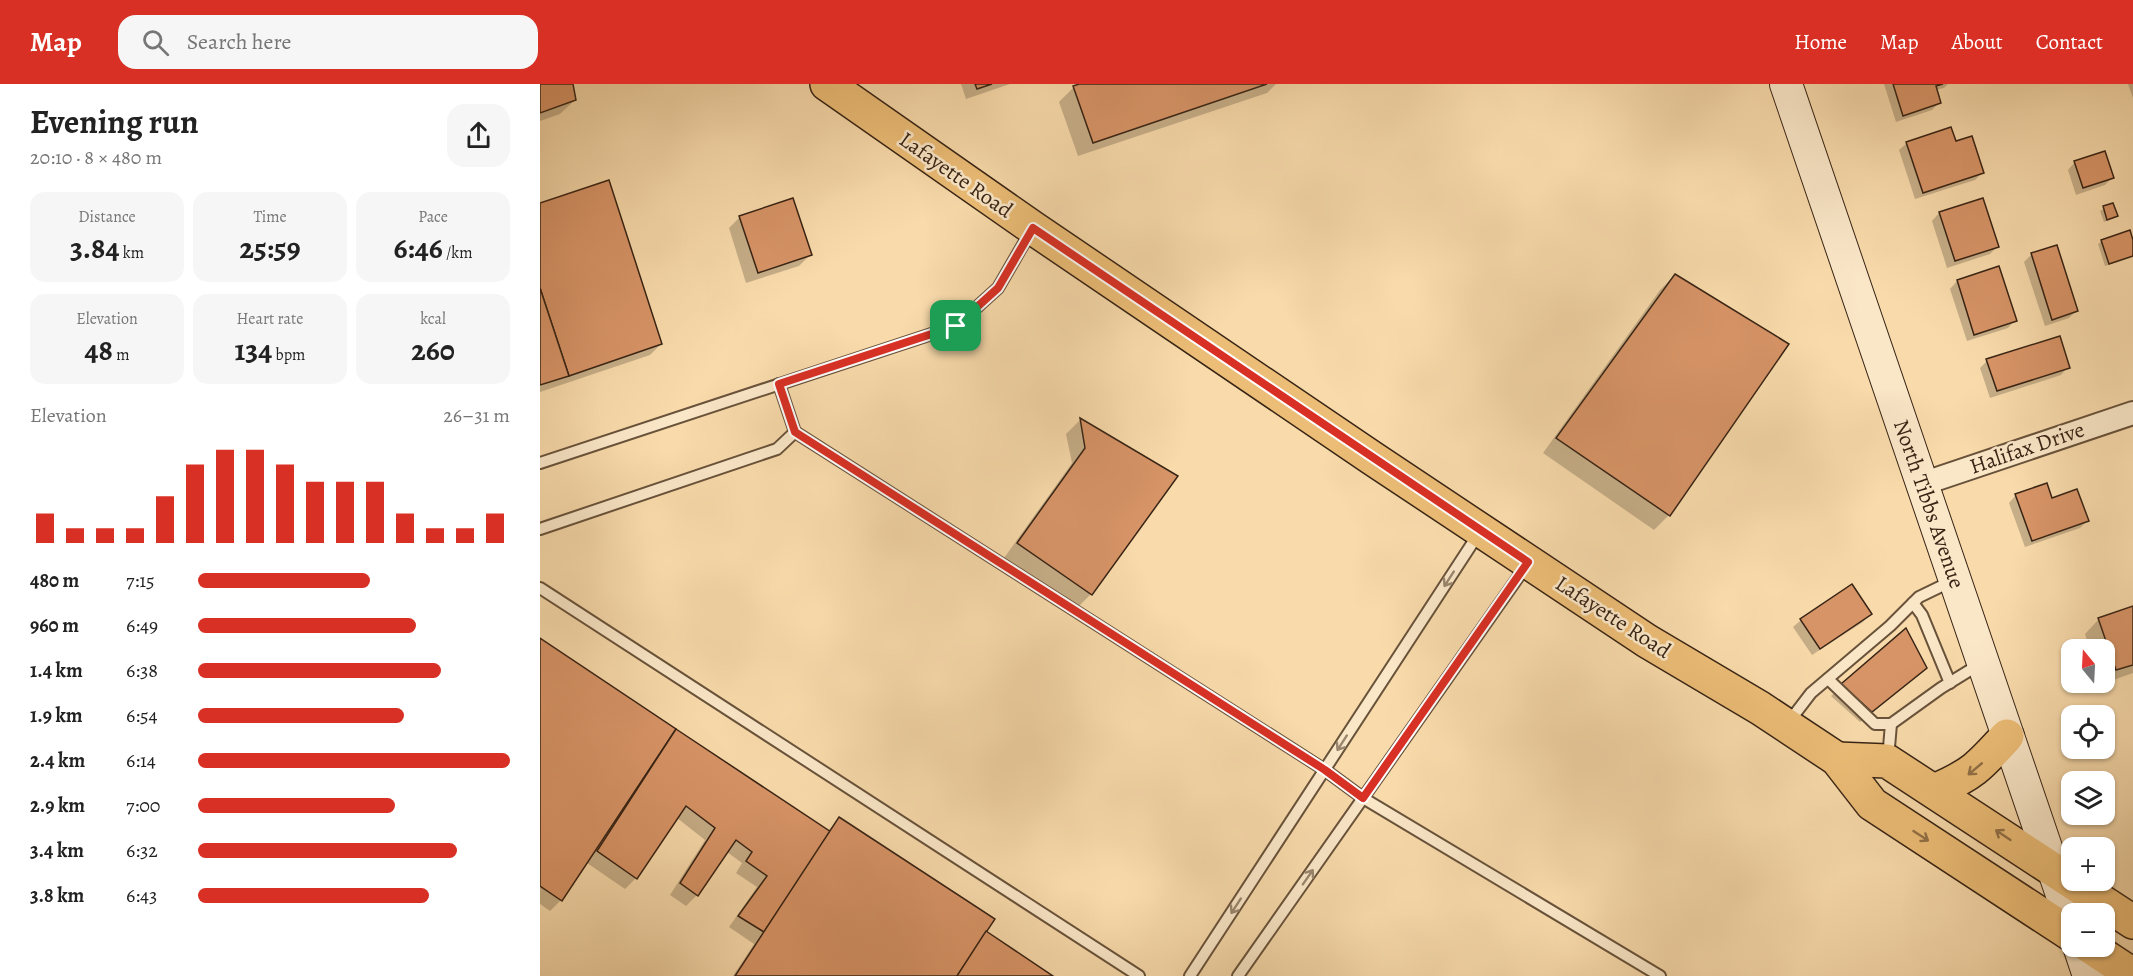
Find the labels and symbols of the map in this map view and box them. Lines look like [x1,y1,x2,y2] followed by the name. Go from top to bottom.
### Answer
[893,125,1019,225] street label: Lafayette Road
[930,300,981,351] pin
[1966,414,2088,482] street label: Halifax Drive
[1886,416,1972,592] street label: North Tibbs Avenue
[1549,568,1677,666] street label: Lafayette Road
[1443,571,1455,587] one-way arrow
[2061,639,2115,693] north arrow
[1336,734,1348,751] one-way arrow
[1967,763,1983,776] one-way arrow
[1995,829,2012,841] one-way arrow
[1912,830,1929,843] one-way arrow
[1302,869,1314,885] one-way arrow
[1230,897,1242,914] one-way arrow

